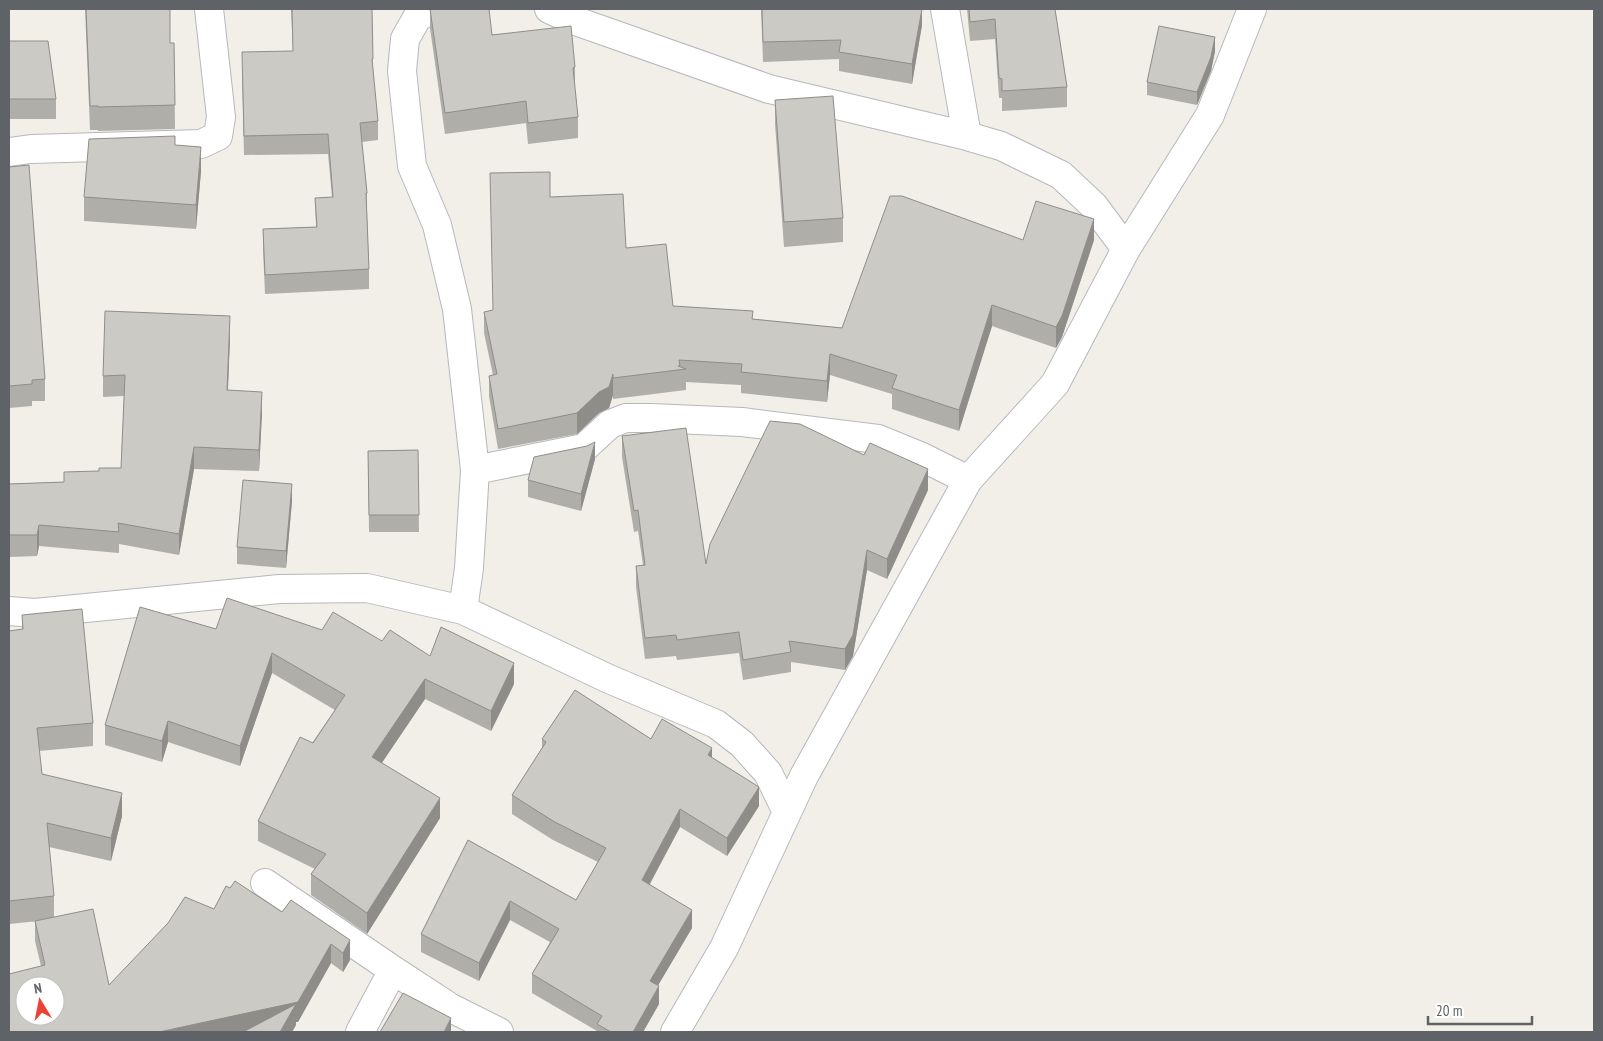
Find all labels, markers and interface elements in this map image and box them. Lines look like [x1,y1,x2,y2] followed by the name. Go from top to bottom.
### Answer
[15,976,65,1026] north arrow
[32,979,43,998] text: N
[1428,994,1532,1026] scale bar
[1436,1001,1462,1020] text: 20 m

